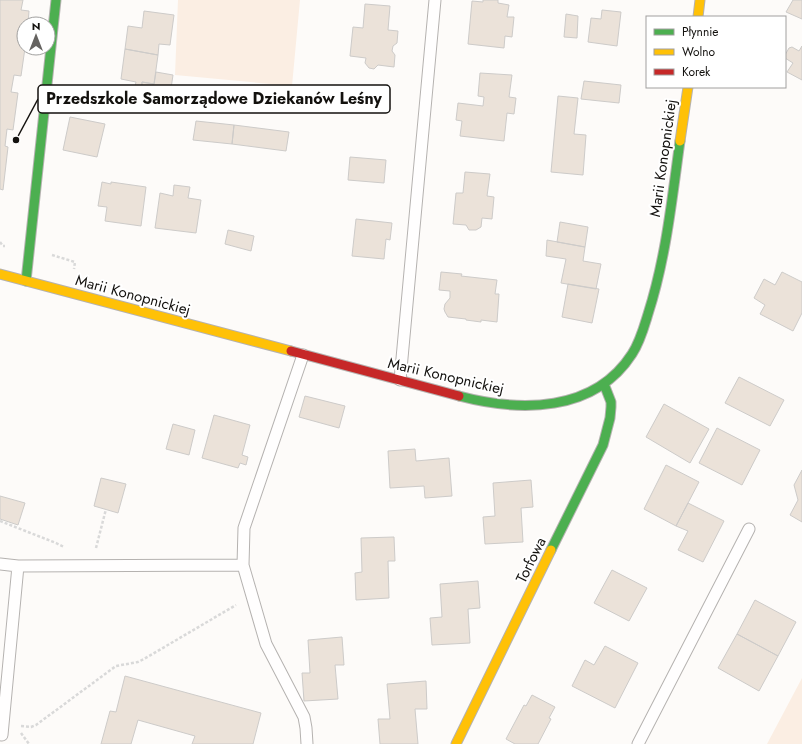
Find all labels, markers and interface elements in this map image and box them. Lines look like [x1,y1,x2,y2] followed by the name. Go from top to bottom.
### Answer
[16,16,56,56] north arrow
[646,16,786,88] legend
[32,18,40,34] text: N
[682,23,719,41] text: Płynnie
[682,43,716,61] text: Wolno
[682,63,711,81] text: Korek
[38,85,390,113] callout: Przedszkole Samorządowe Dziekanów Leśny
[46,87,383,110] text: Przedszkole Samorządowe Dziekanów Leśny
[644,98,682,218] street label: Marii Konopnickiej
[73,269,193,321] street label: Marii Konopnickiej
[386,352,506,400] street label: Marii Konopnickiej
[510,533,552,587] street label: Torfowa

